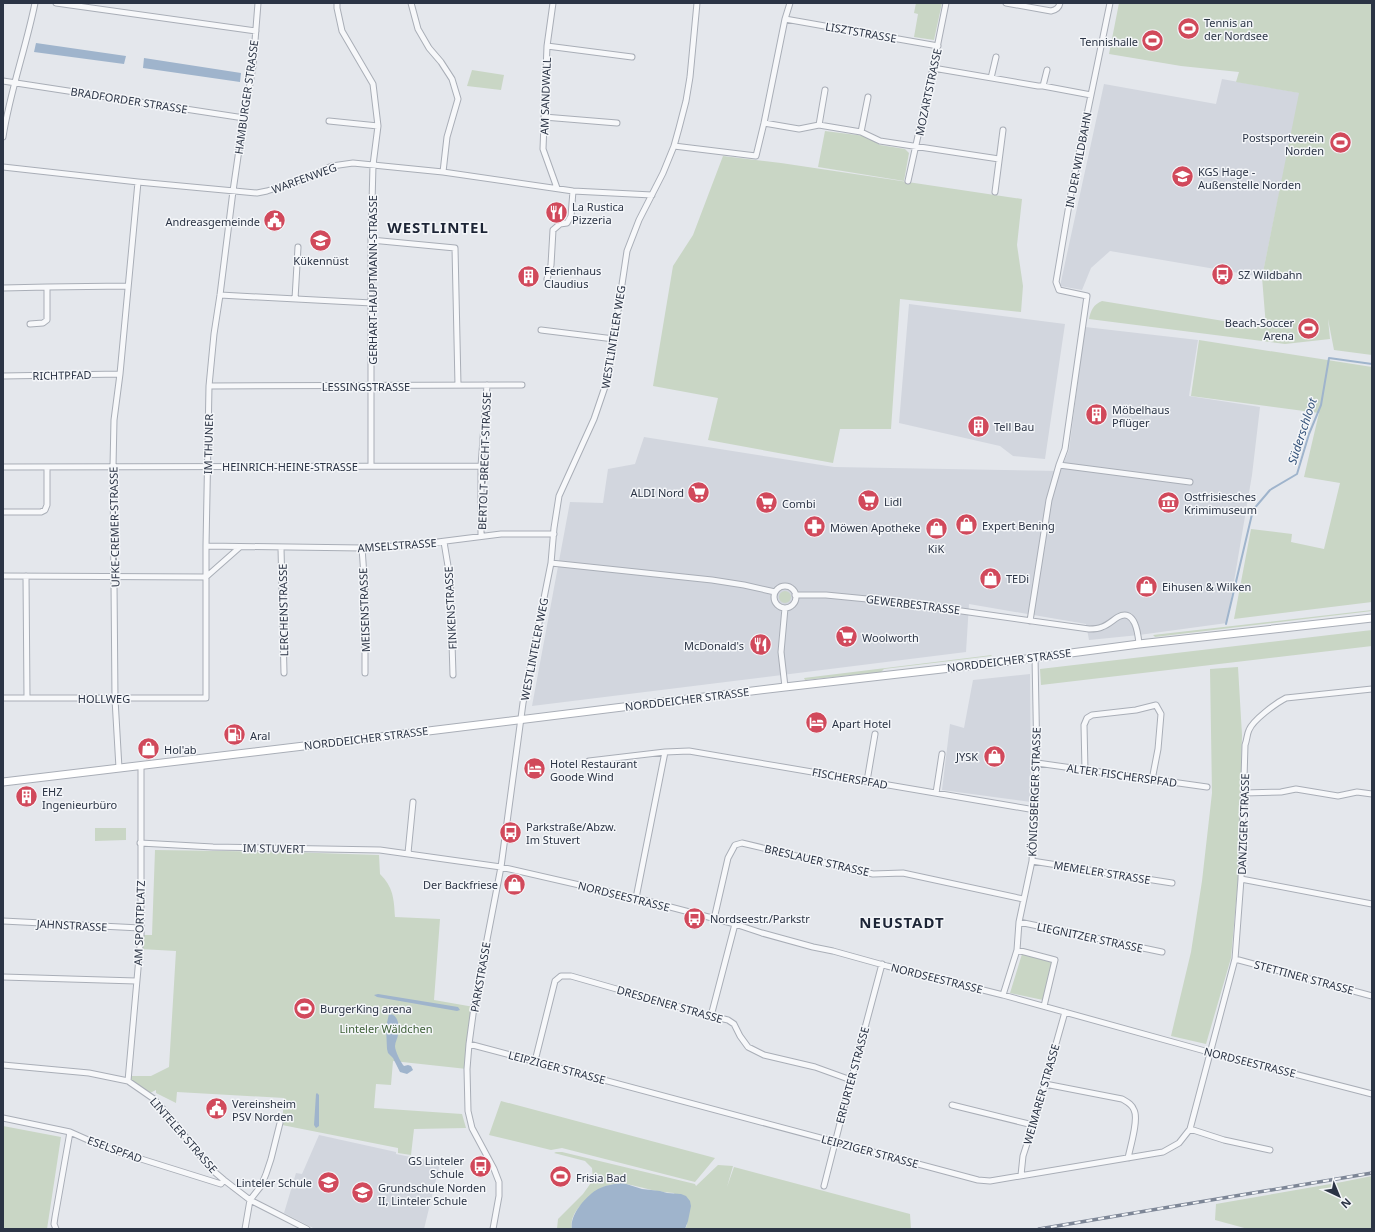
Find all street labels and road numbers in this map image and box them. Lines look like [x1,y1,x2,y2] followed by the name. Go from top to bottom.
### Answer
[824,18,898,46] street label: LISZTSTRASSE
[231,39,261,155] street label: HAMBURGER STRASSE
[911,47,945,137] street label: MOZARTSTRASSE
[536,57,554,135] street label: AM SANDWALL
[69,83,189,117] street label: BRADFORDER STRASSE
[1061,111,1095,209] street label: IN DER WILDBAHN
[269,159,339,197] street label: WARFENWEG
[365,195,380,365] street label: GERHART-HAUPTMANN-STRASSE
[597,284,629,390] street label: WESTLINTELER WEG
[32,367,92,383] street label: RICHTPFAD
[322,379,410,394] street label: LESSINGSTRASSE
[474,392,494,530] street label: BERTOLT-BRECHT-STRASSE
[200,414,216,474] street label: IM THUNER
[222,459,358,474] street label: HEINRICH-HEINE-STRASSE
[105,466,123,588] street label: UFKE-CREMER-STRASSE
[357,535,437,555] street label: AMSELSTRASSE
[275,564,291,656] street label: LERCHENSTRASSE
[440,566,460,650] street label: FINKENSTRASSE
[355,567,373,653] street label: MEISENSTRASSE
[865,591,961,617] street label: GEWERBESTRASSE
[517,596,551,702] street label: WESTLINTELER WEG
[946,645,1072,675] street label: NORDDEICHER STRASSE
[624,684,750,714] street label: NORDDEICHER STRASSE
[78,691,130,706] street label: HOLLWEG
[303,723,429,753] street label: NORDDEICHER STRASSE
[1024,727,1044,857] street label: KÖNIGSBERGER STRASSE
[1066,760,1178,790] street label: ALTER FISCHERSPFAD
[811,764,889,792] street label: FISCHERSPFAD
[1234,773,1252,875] street label: DANZIGER STRASSE
[243,840,305,856] street label: IM STUVERT
[763,841,871,879] street label: BRESLAUER STRASSE
[1052,857,1152,887] street label: MEMELER STRASSE
[576,877,672,915] street label: NORDSEESTRASSE
[130,880,148,966] street label: AM SPORTPLATZ
[35,916,108,934] street label: JAHNSTRASSE
[1036,918,1144,956] street label: LIEGNITZER STRASSE
[466,941,494,1013] street label: PARKSTRASSE
[1252,956,1356,998] street label: STETTINER STRASSE
[889,959,985,997] street label: NORDSEESTRASSE
[615,982,725,1026] street label: DRESDENER STRASSE
[832,1025,872,1125] street label: ERFURTER STRASSE
[1019,1042,1063,1146] street label: WEIMARER STRASSE
[1202,1043,1298,1081] street label: NORDSEESTRASSE
[507,1047,607,1087] street label: LEIPZIGER STRASSE
[147,1094,221,1176] street label: LINTELER STRASSE
[820,1131,920,1171] street label: LEIPZIGER STRASSE
[86,1132,144,1166] street label: ESELSPFAD

